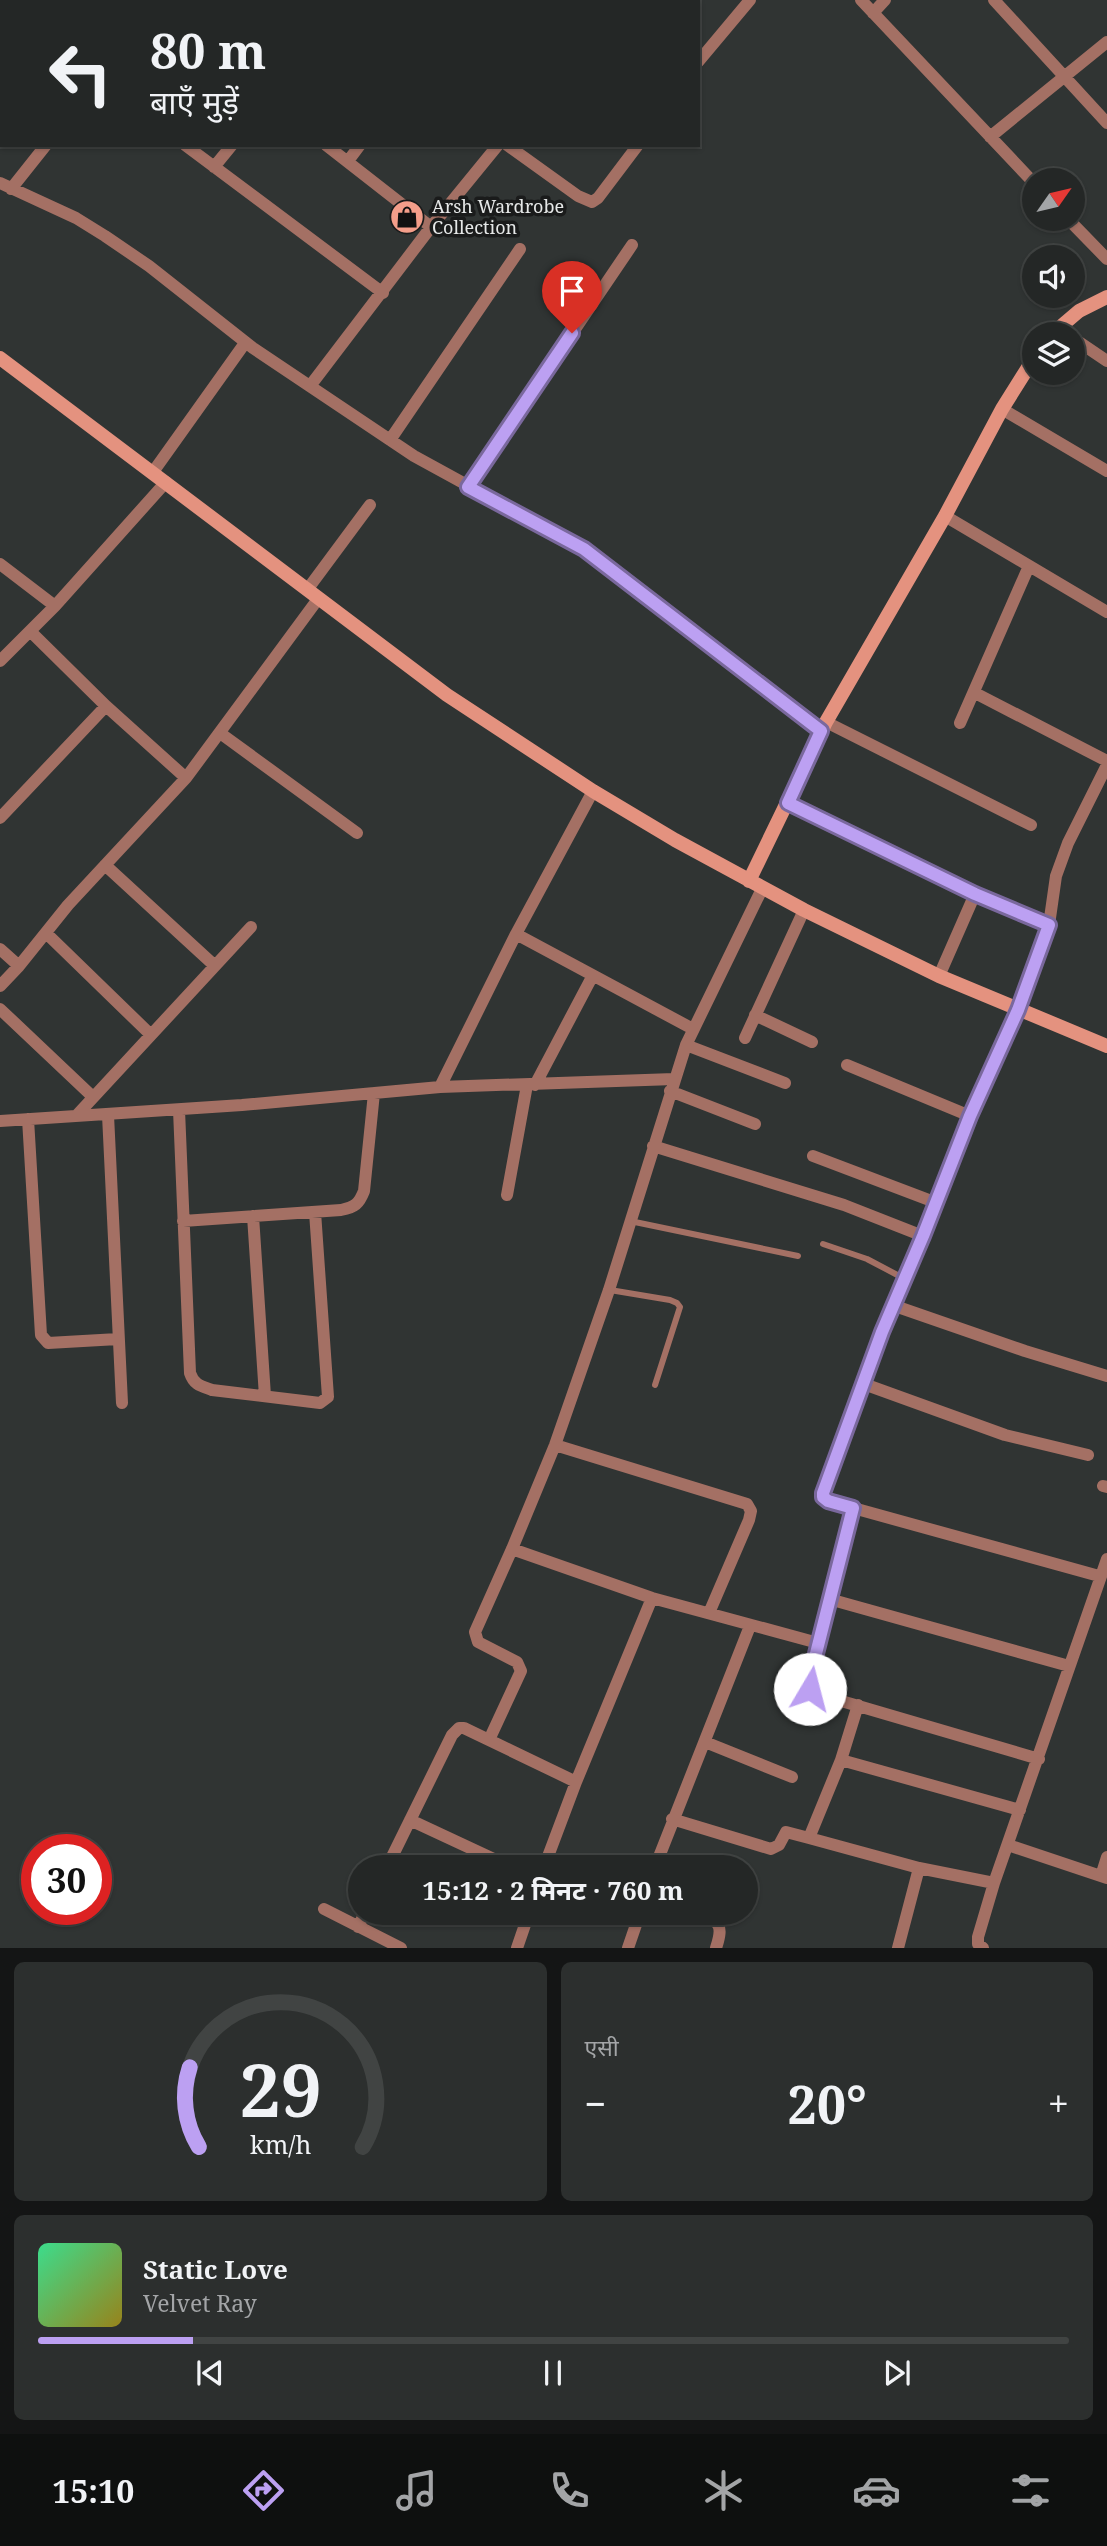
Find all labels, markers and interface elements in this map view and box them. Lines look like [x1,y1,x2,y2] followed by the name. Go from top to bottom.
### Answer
[150,17,266,83] text: 80 m
[35,28,126,119] icon: left
[150,80,239,123] text: बाएँ मुड़ें
[1022,168,1085,231] north arrow
[1022,168,1085,385] map controls
[432,194,564,239] place label: Arsh Wardrobe Collection
[388,198,426,236] shop icon: Arsh Wardrobe Collection
[1022,245,1085,308] button: sound
[542,261,602,333] pin
[553,272,591,310] icon: arrive
[1022,322,1085,385] button: layers
[773,1652,847,1726] position arrow
[21,1834,112,1925] speed limit sign: 30
[422,1872,684,1908] text: 15:12 · 2 मिनट · 760 m
[585,2031,619,2063] text: एसी
[239,2040,321,2139] text: 29
[787,2068,867,2139] text: 20°
[585,2077,607,2129] text: −
[1048,2077,1069,2129] text: +
[250,2127,311,2161] text: km/h
[143,2251,288,2287] text: Static Love
[143,2287,257,2319] text: Velvet Ray
[191,2354,229,2392] icon: previous
[534,2354,572,2392] icon: pause
[878,2354,916,2392] icon: next
[239,2466,288,2515] icon: directions
[392,2466,441,2515] icon: music
[545,2466,594,2515] icon: phone
[699,2466,748,2515] icon: climate
[852,2466,901,2515] icon: car
[1006,2466,1055,2515] icon: filters
[52,2469,134,2512] text: 15:10

